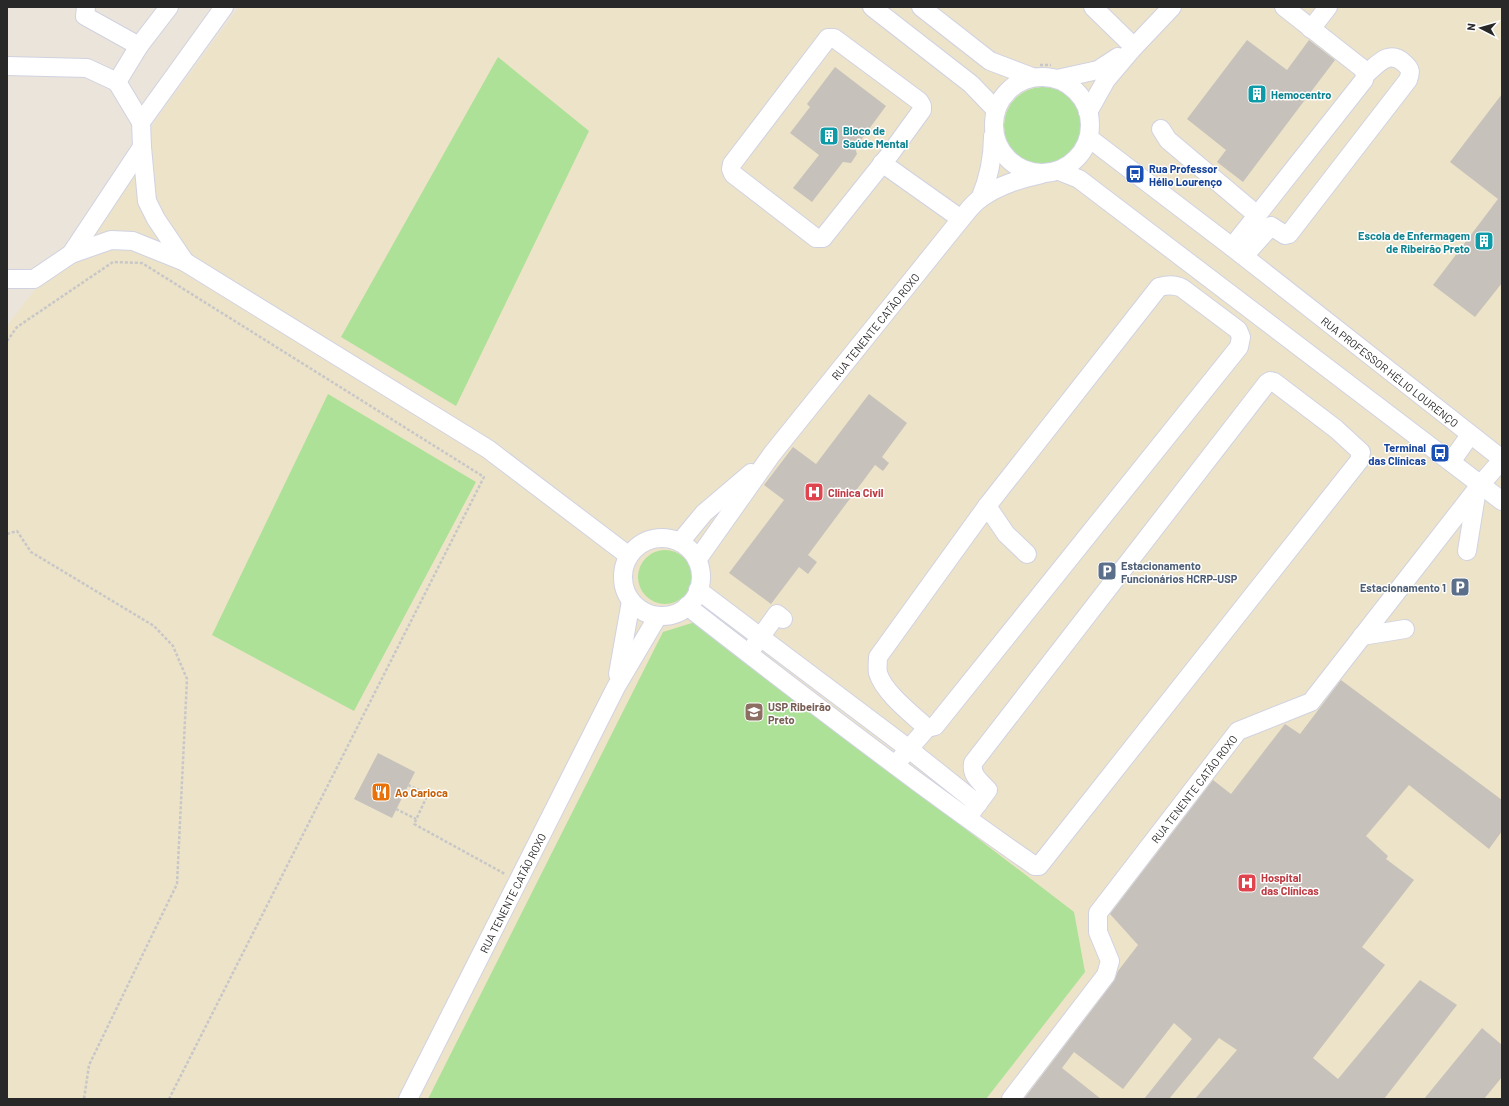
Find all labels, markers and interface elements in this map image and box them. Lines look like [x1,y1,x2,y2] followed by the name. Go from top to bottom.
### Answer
[1461,8,1501,48] north arrow
[1464,23,1477,31] text: N
[1246,83,1268,105] building icon: Hemocentro
[1271,88,1331,101] place label: Hemocentro
[843,124,909,150] place label: Bloco de Saúde Mental
[818,125,840,147] building icon: Bloco de Saúde Mental
[1149,162,1222,188] place label: Rua Professor Hélio Lourenço
[1124,163,1146,185] bus stop icon: Rua Professor Hélio Lourenço
[1358,229,1470,255] place label: Escola de Enfermagem de Ribeirão Preto
[1473,230,1495,252] building icon: Escola de Enfermagem de Ribeirão Preto
[828,270,922,382] street label: RUA TENENTE CATÃO ROXO
[1319,313,1462,429] street label: RUA PROFESSOR HÉLIO LOURENÇO
[1368,441,1426,467] place label: Terminal das Clínicas
[1429,442,1451,464] bus stop icon: Terminal das Clínicas
[803,481,825,503] hospital icon: Clínica Civil
[828,486,884,499] place label: Clínica Civil
[1121,559,1238,585] place label: Estacionamento Funcionários HCRP-USP
[1096,560,1118,582] parking icon: Estacionamento Funcionários HCRP-USP
[1449,576,1471,598] parking icon: Estacionamento 1
[1360,581,1446,594] place label: Estacionamento 1
[768,700,831,726] place label: USP Ribeirão Preto
[743,701,765,723] school or university icon: USP Ribeirão Preto
[1148,732,1239,845] street label: RUA TENENTE CATÃO ROXO
[370,781,392,803] restaurant icon: Ao Carioca
[395,786,448,799] place label: Ao Carioca
[476,830,548,955] street label: RUA TENENTE CATÃO ROXO
[1261,871,1319,897] place label: Hospital das Clínicas
[1236,872,1258,894] hospital icon: Hospital das Clínicas

